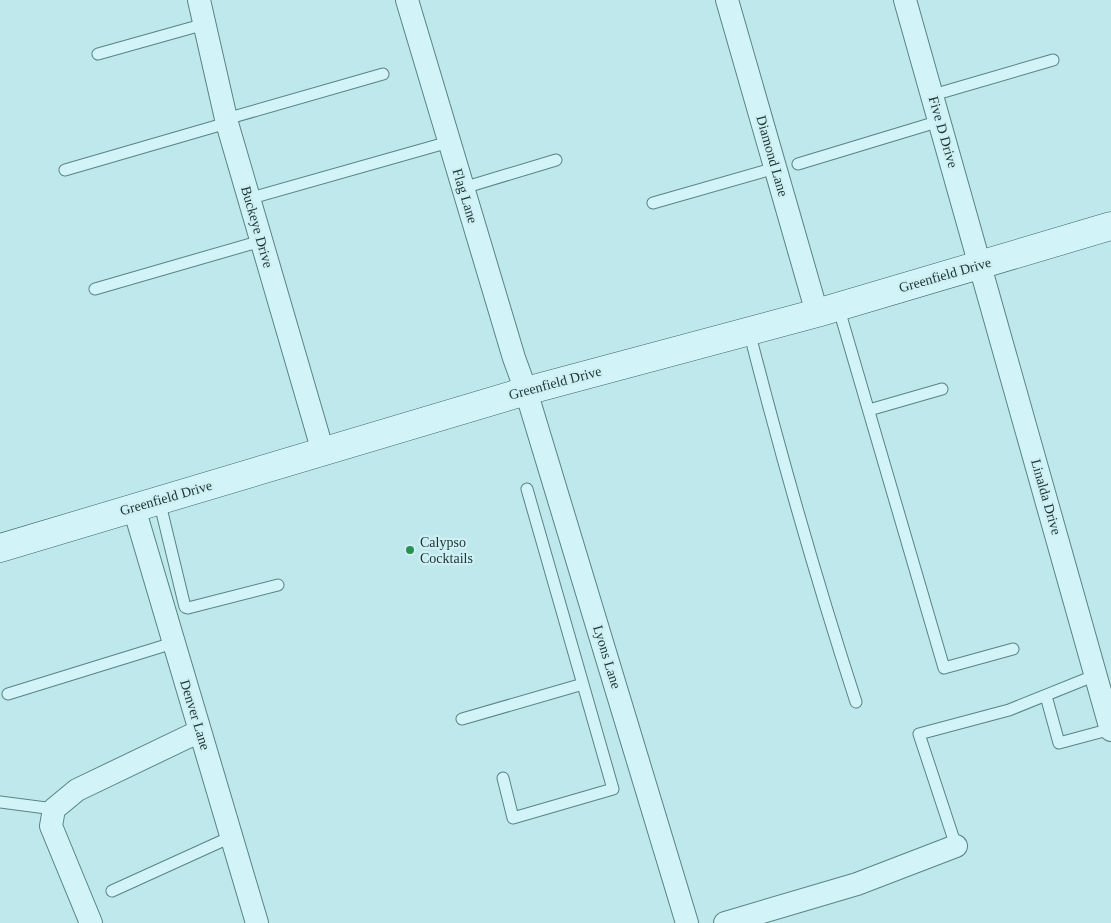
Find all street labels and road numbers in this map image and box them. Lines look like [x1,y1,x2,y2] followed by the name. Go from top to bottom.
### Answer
[926,94,960,170] street label: Five D Drive
[753,114,791,198] street label: Diamond Lane
[450,167,480,225] street label: Flag Lane
[238,184,276,270] street label: Buckeye Drive
[897,255,993,295] street label: Greenfield Drive
[507,363,603,403] street label: Greenfield Drive
[1028,457,1064,537] street label: Linalda Drive
[118,478,214,518] street label: Greenfield Drive
[590,623,624,691] street label: Lyons Lane
[177,678,213,752] street label: Denver Lane

